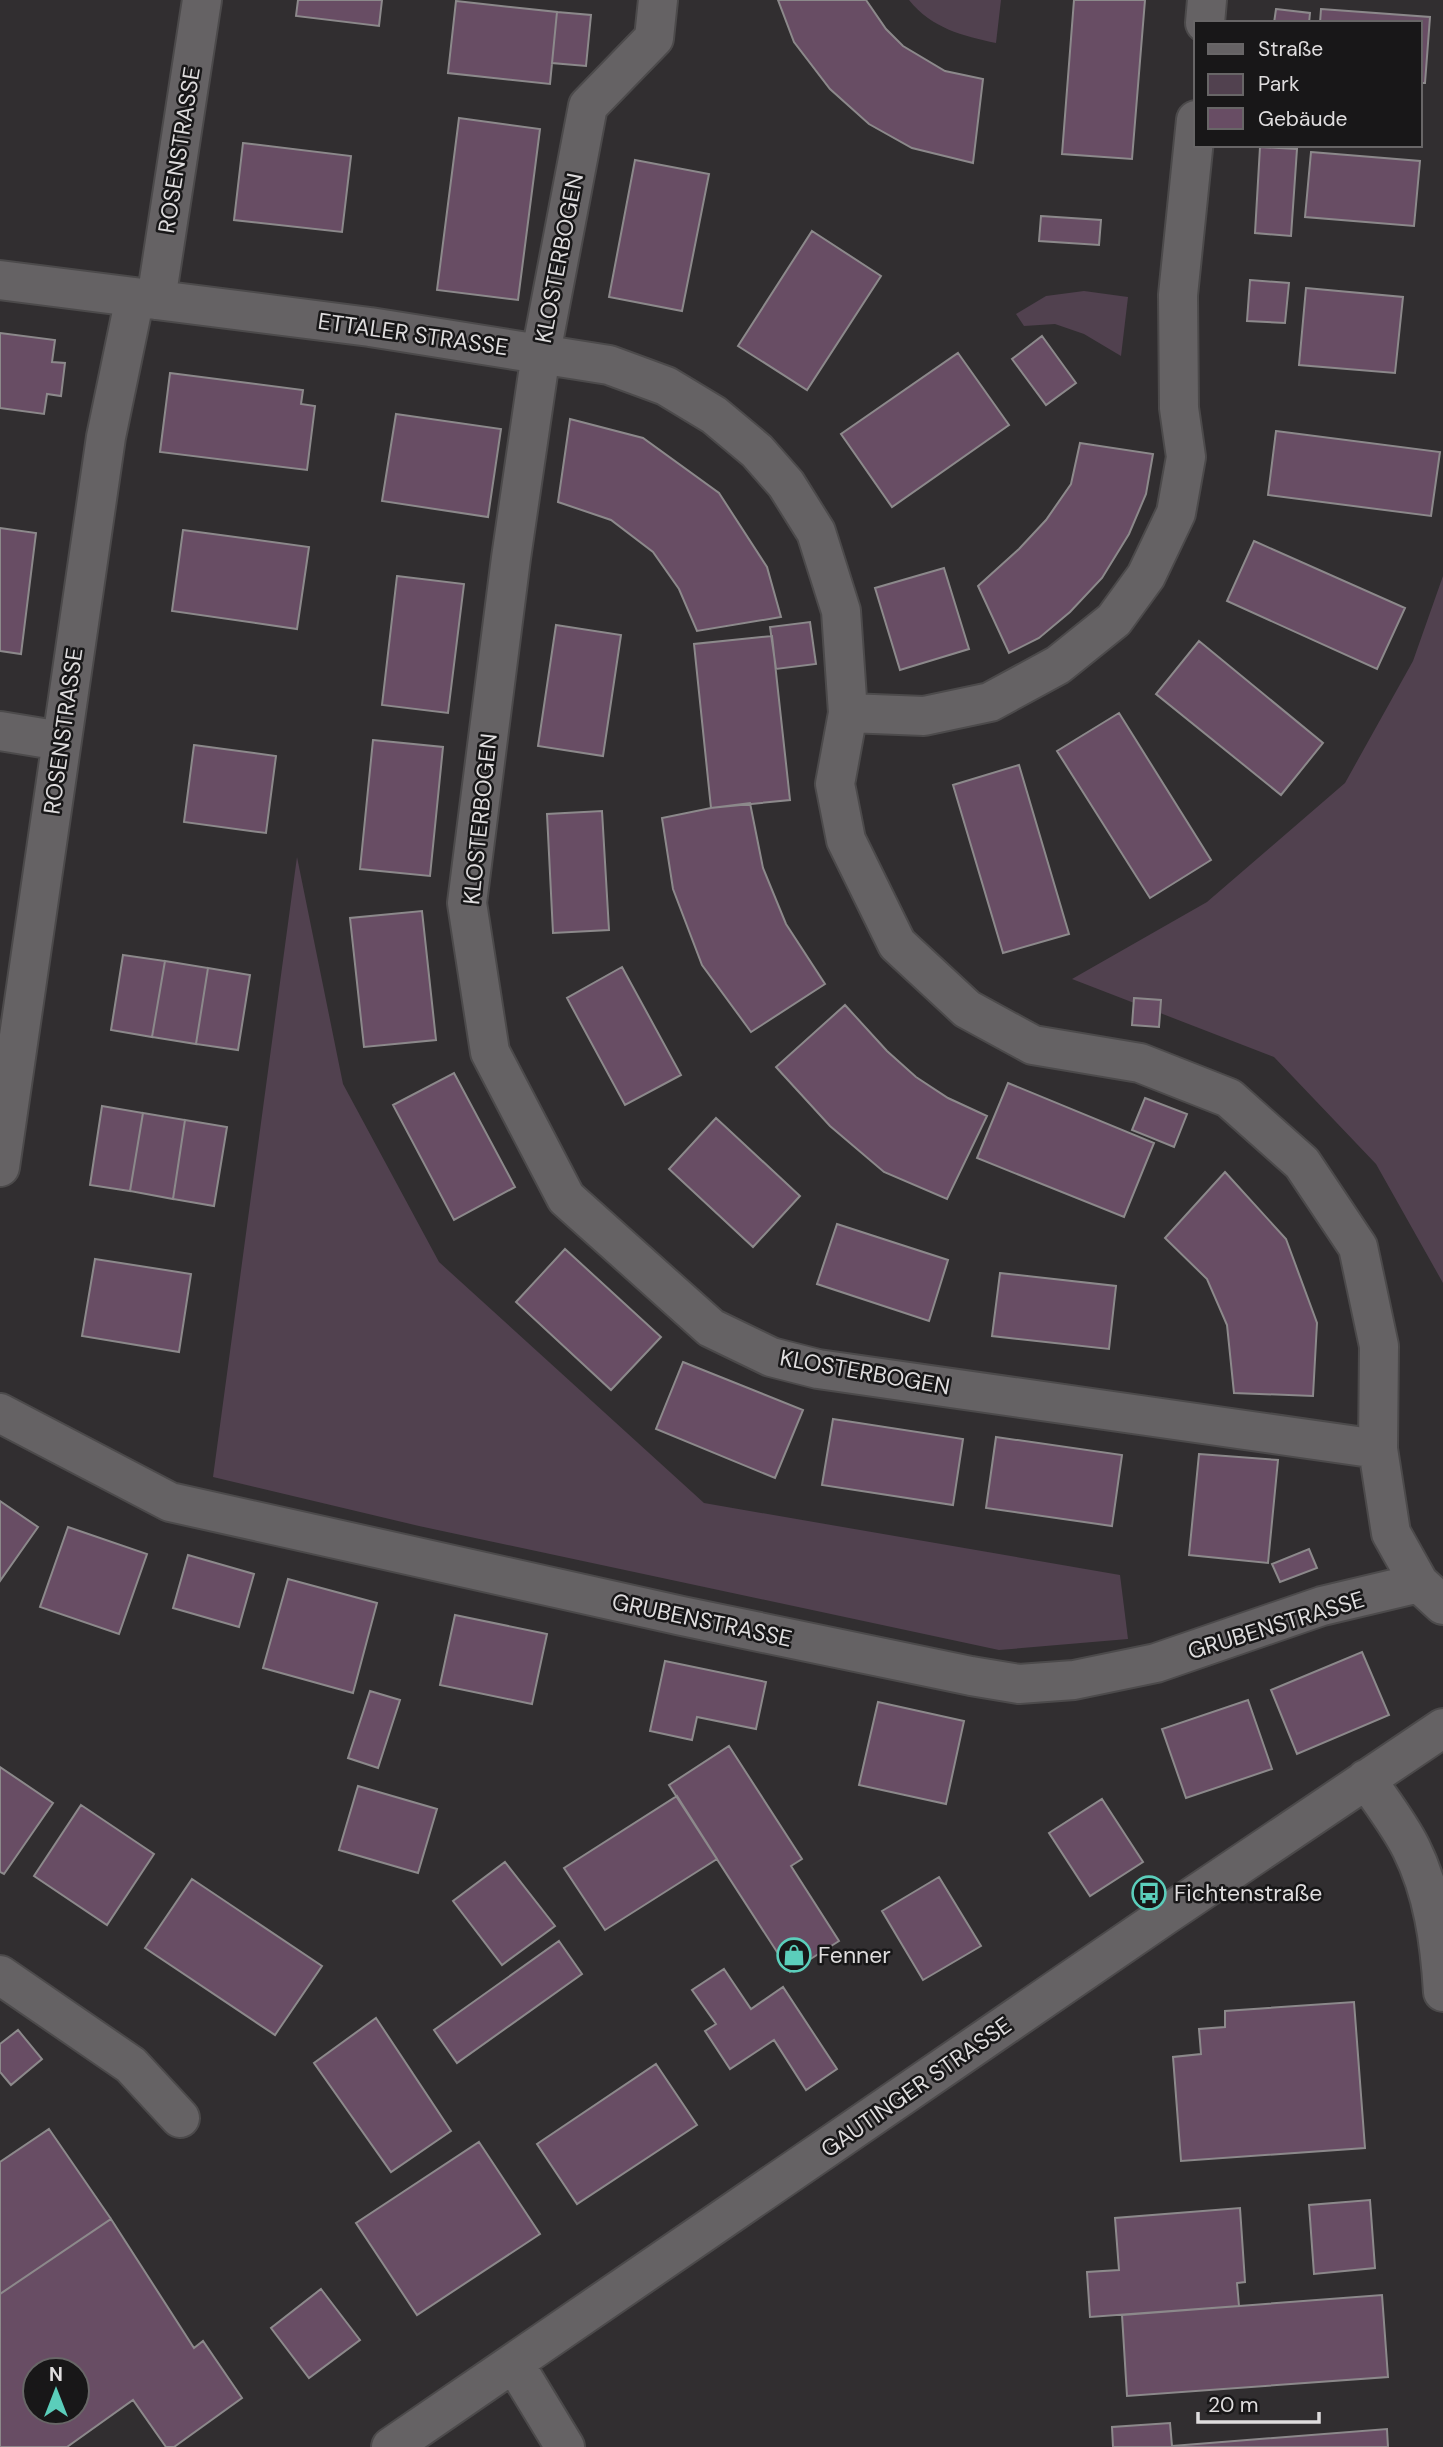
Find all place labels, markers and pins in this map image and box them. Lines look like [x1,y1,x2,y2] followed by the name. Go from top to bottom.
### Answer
[1130,1874,1168,1912] bus stop icon: Fichtenstraße
[1174,1878,1322,1908] place label: Fichtenstraße
[775,1936,813,1974] shop icon: Fenner
[818,1940,891,1970] place label: Fenner

